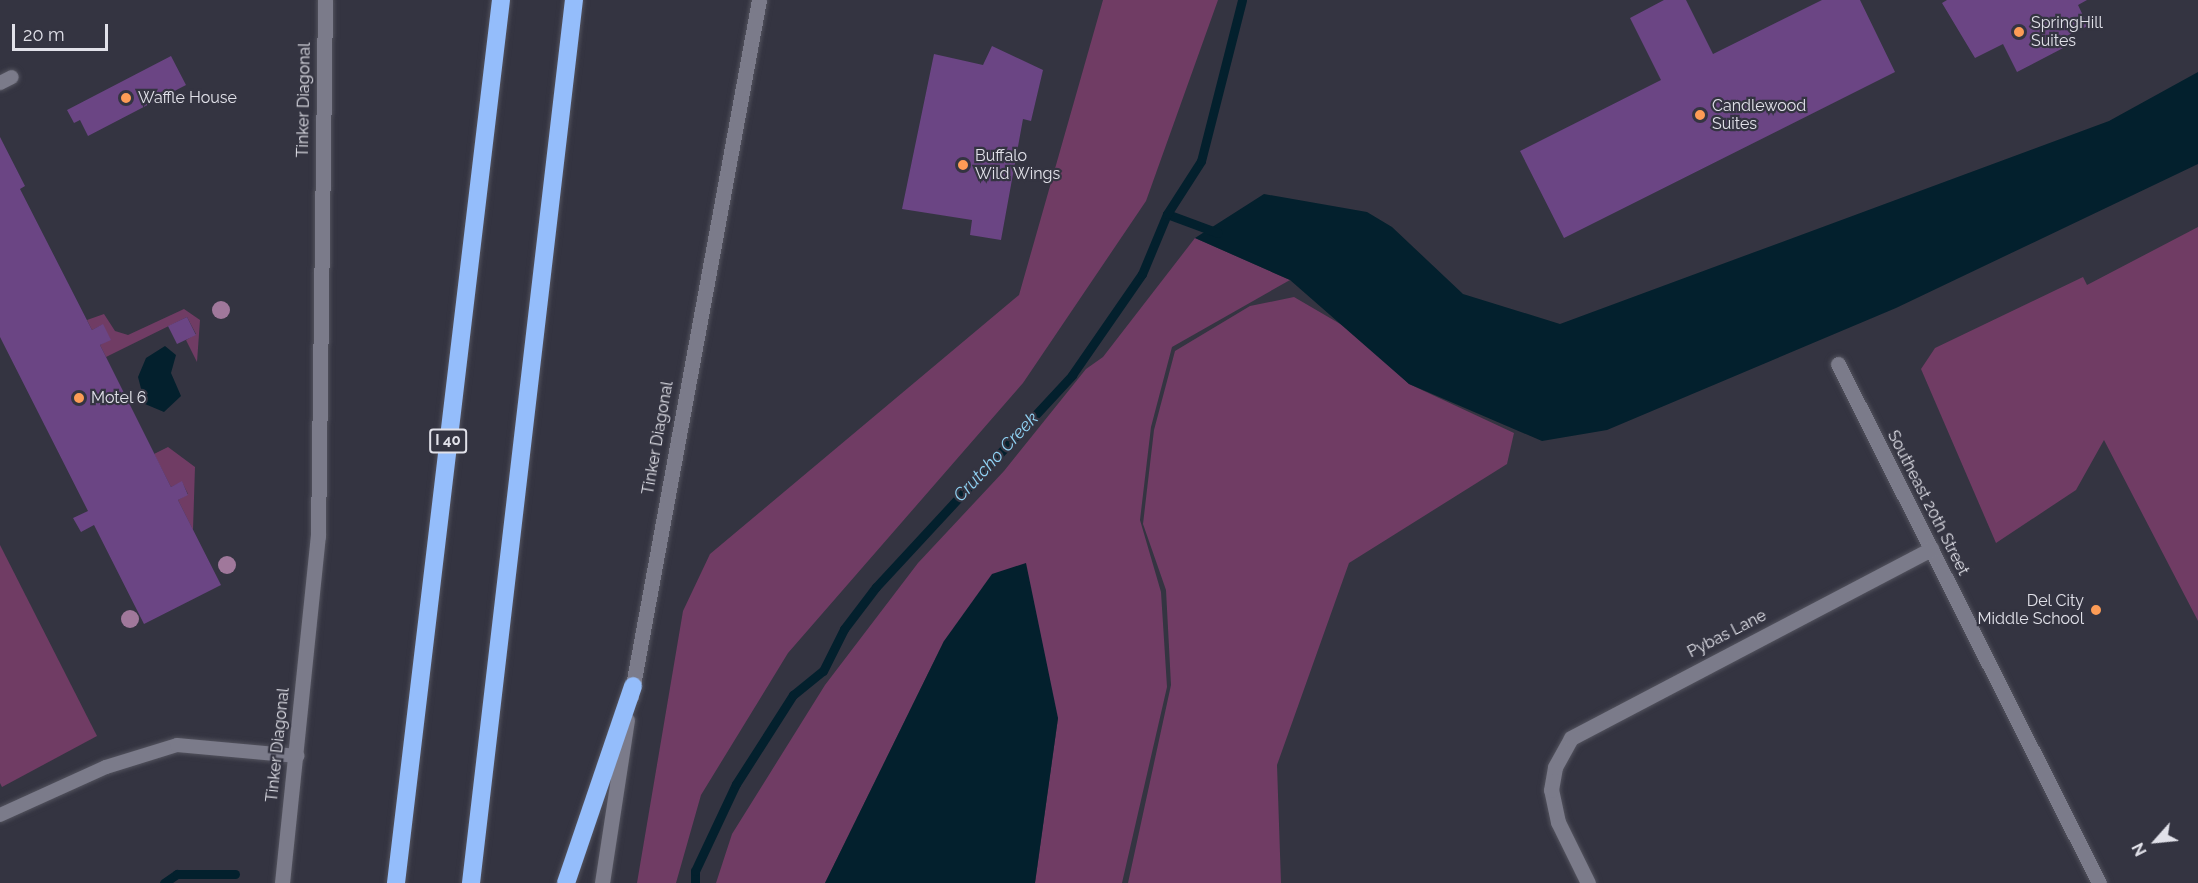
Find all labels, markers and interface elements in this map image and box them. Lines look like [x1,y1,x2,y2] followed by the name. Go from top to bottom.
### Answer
[15,12,111,50] scale bar
[2031,13,2103,51] place label: SpringHill Suites
[23,24,65,45] text: 20 m
[2012,25,2026,39] marker: SpringHill Suites
[293,42,315,158] street label: Tinker Diagonal
[138,88,237,108] place label: Waffle House
[119,91,133,105] marker: Waffle House
[1712,96,1806,134] place label: Candlewood Suites
[1693,108,1707,122] marker: Candlewood Suites
[975,146,1061,184] place label: Buffalo Wild Wings
[956,158,970,172] marker: Buffalo Wild Wings
[639,380,677,496] street label: Tinker Diagonal
[91,388,147,408] place label: Motel 6
[72,391,86,405] marker: Motel 6
[949,408,1043,506] water label: Crutcho Creek
[1883,427,1973,579] street label: Southeast 20th Street
[428,429,468,453] road number: I 40
[1978,591,2084,629] place label: Del City Middle School
[2089,603,2103,617] marker: Del City Middle School
[1684,606,1770,662] street label: Pybas Lane
[262,687,294,803] street label: Tinker Diagonal
[2126,811,2186,871] north arrow
[2128,840,2151,859] text: N

